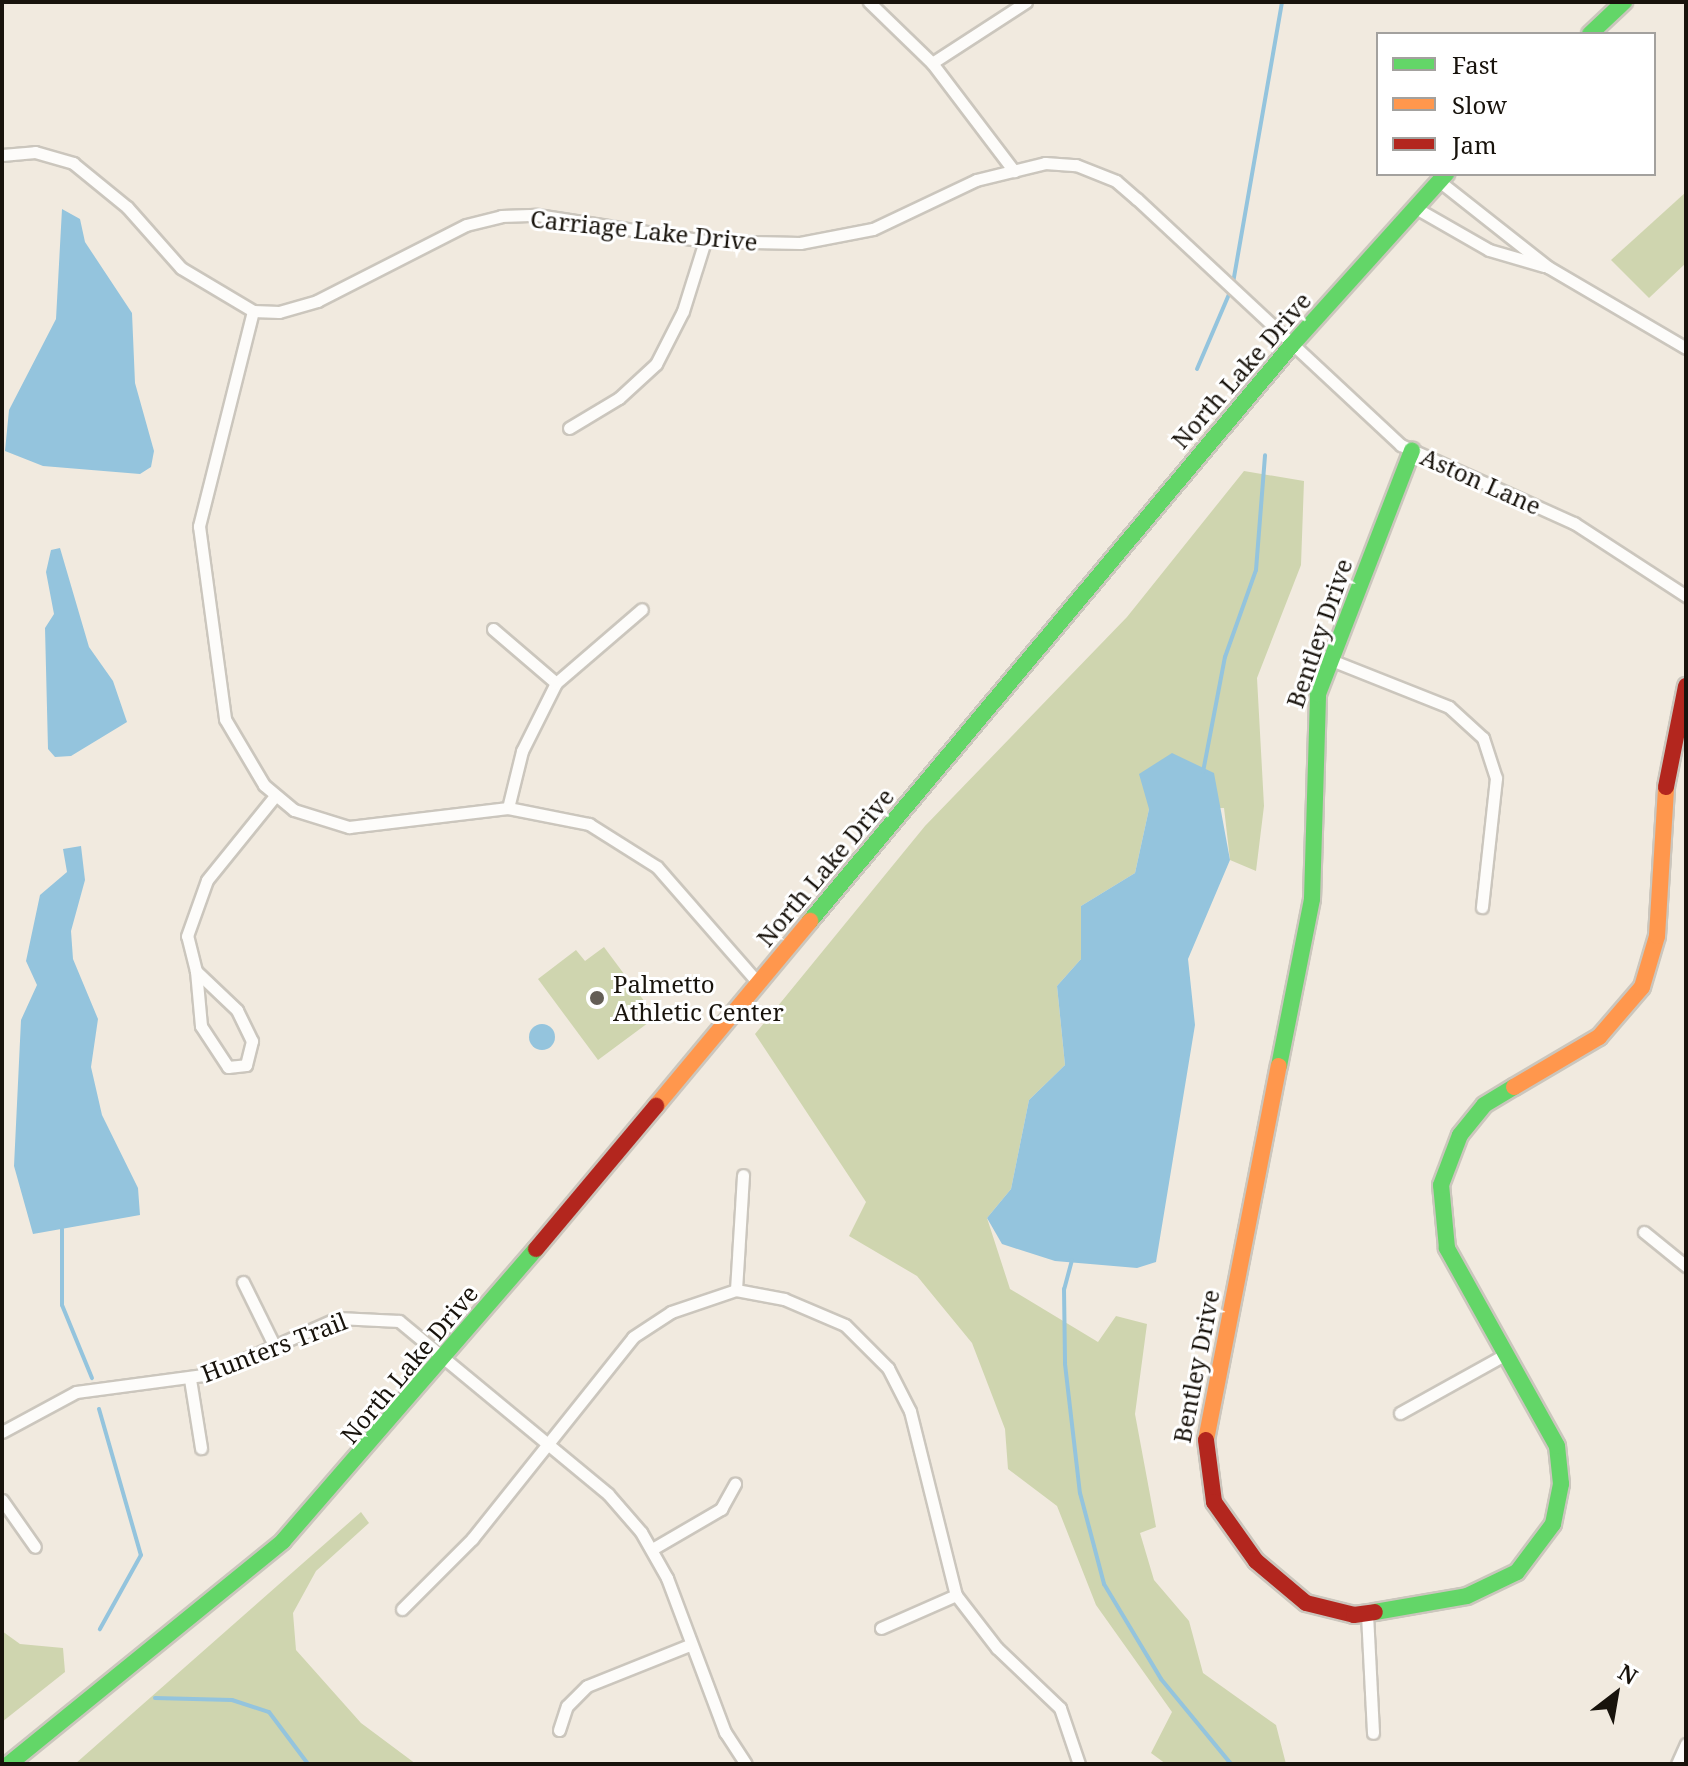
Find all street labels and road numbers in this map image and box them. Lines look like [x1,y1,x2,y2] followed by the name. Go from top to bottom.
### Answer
[529,204,759,256] street label: Carriage Lake Drive
[1165,286,1317,454] street label: North Lake Drive
[1416,442,1546,520] street label: Aston Lane
[1280,555,1358,711] street label: Bentley Drive
[750,782,900,952] street label: North Lake Drive
[334,1279,484,1449] street label: North Lake Drive
[1167,1287,1225,1445] street label: Bentley Drive
[197,1306,351,1388] street label: Hunters Trail

